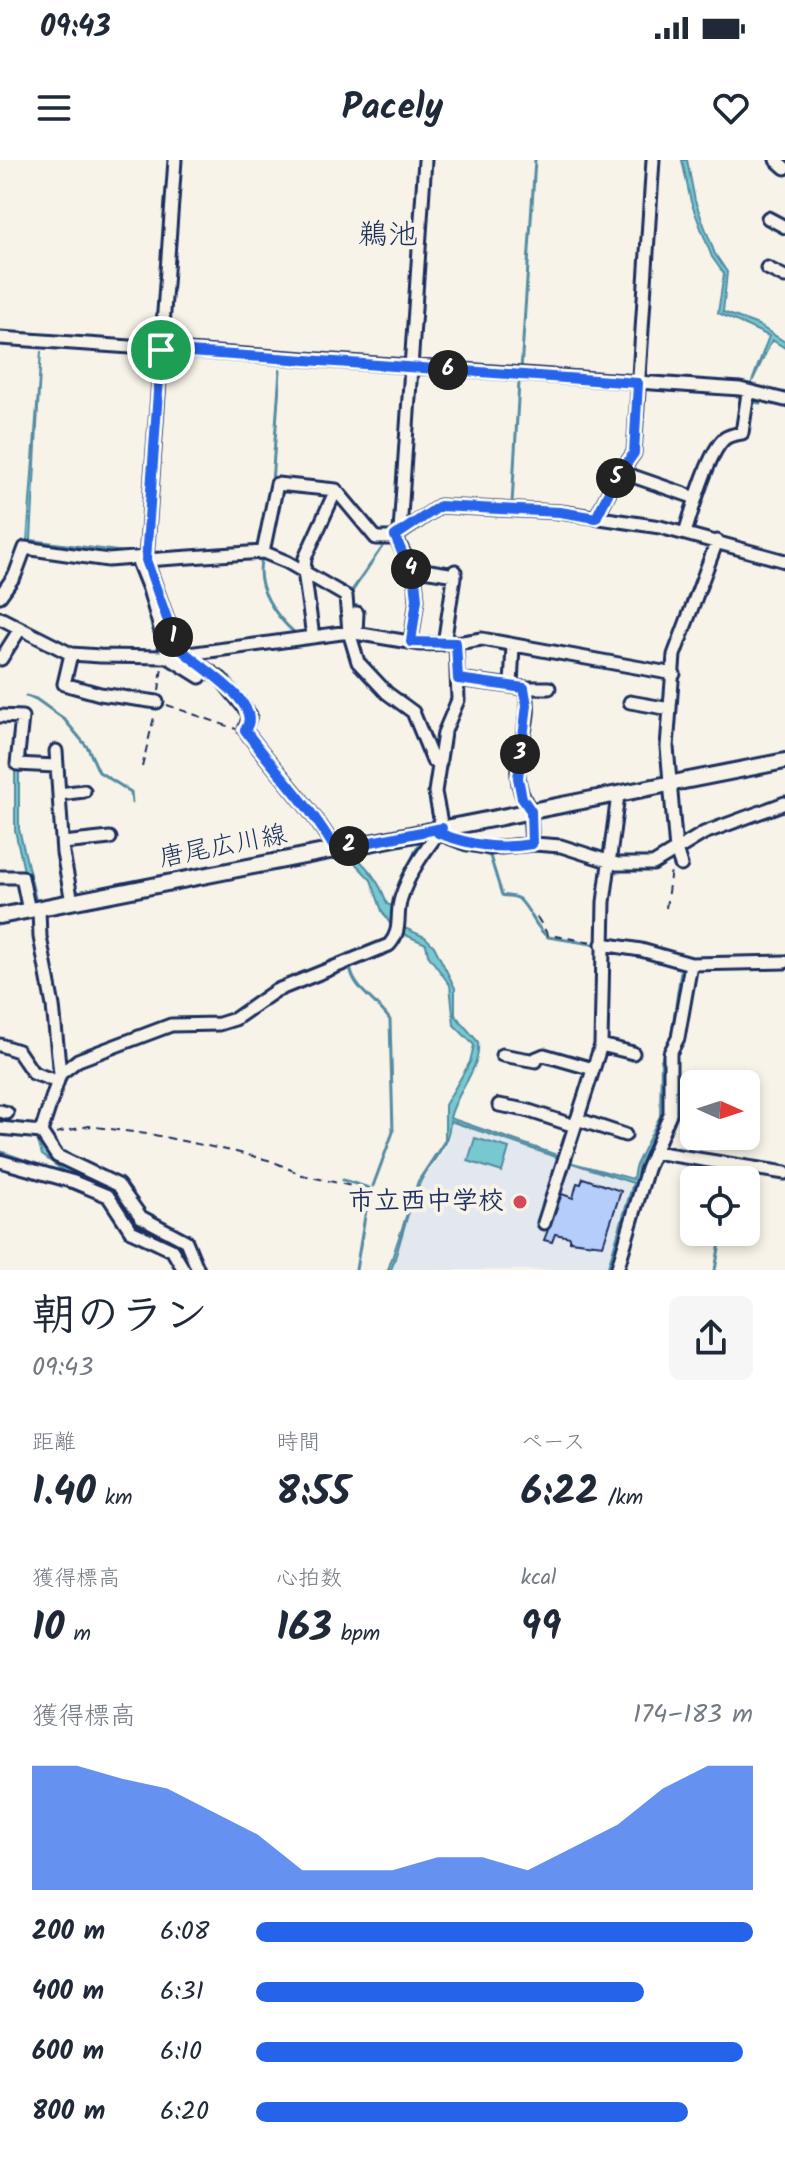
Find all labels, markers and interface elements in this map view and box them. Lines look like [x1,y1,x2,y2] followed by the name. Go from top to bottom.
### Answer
[40,4,111,52] text: 09:43
[342,80,443,137] text: Pacely
[32,86,76,130] icon: menu
[709,86,753,130] icon: heart
[358,212,418,260] district label: 鵜池
[127,316,195,384] pin
[139,328,183,372] icon: arrive
[428,350,468,390] pin: 6
[442,352,454,387] text: 6
[596,458,636,498] pin: 5
[610,460,622,495] text: 5
[391,549,431,589] pin: 4
[405,551,417,586] text: 4
[153,617,193,657] pin: 1
[170,619,176,654] text: 1
[500,734,540,774] pin: 3
[514,736,526,771] text: 3
[155,814,291,880] street label: 唐尾広川線
[329,826,369,866] pin: 2
[343,828,355,863] text: 2
[680,1070,760,1150] north arrow
[680,1070,760,1246] map controls
[680,1166,760,1246] button: locate
[348,1181,504,1223] place label: 市立西中学校
[511,1193,529,1211] marker: 市立西中学校
[32,1282,208,1352] text: 朝のラン
[669,1296,753,1380] button: share
[32,1347,93,1389] text: 09:43
[32,1426,76,1461] text: 距離
[276,1426,320,1461] text: 時間
[521,1426,585,1461] text: ペース
[32,1461,96,1525] text: 1.40
[276,1461,350,1525] text: 8:55
[521,1461,599,1525] text: 6:22
[96,1481,133,1516] text: km
[599,1481,643,1516] text: /km
[521,1561,556,1596] text: kcal
[32,1562,120,1597] text: 獲得標高
[276,1562,342,1597] text: 心拍数
[521,1596,561,1660] text: 99
[32,1597,65,1661] text: 10
[276,1597,332,1661] text: 163
[65,1617,91,1652] text: m
[332,1617,380,1652] text: bpm
[633,1694,753,1736] text: 174–183 m
[32,1696,136,1738] text: 獲得標高
[32,1911,105,1953] text: 200 m
[160,1911,210,1953] text: 6:08
[32,1971,104,2013] text: 400 m
[160,1971,204,2013] text: 6:31
[32,2031,104,2073] text: 600 m
[160,2031,202,2073] text: 6:10
[32,2091,105,2133] text: 800 m
[160,2091,209,2133] text: 6:20

